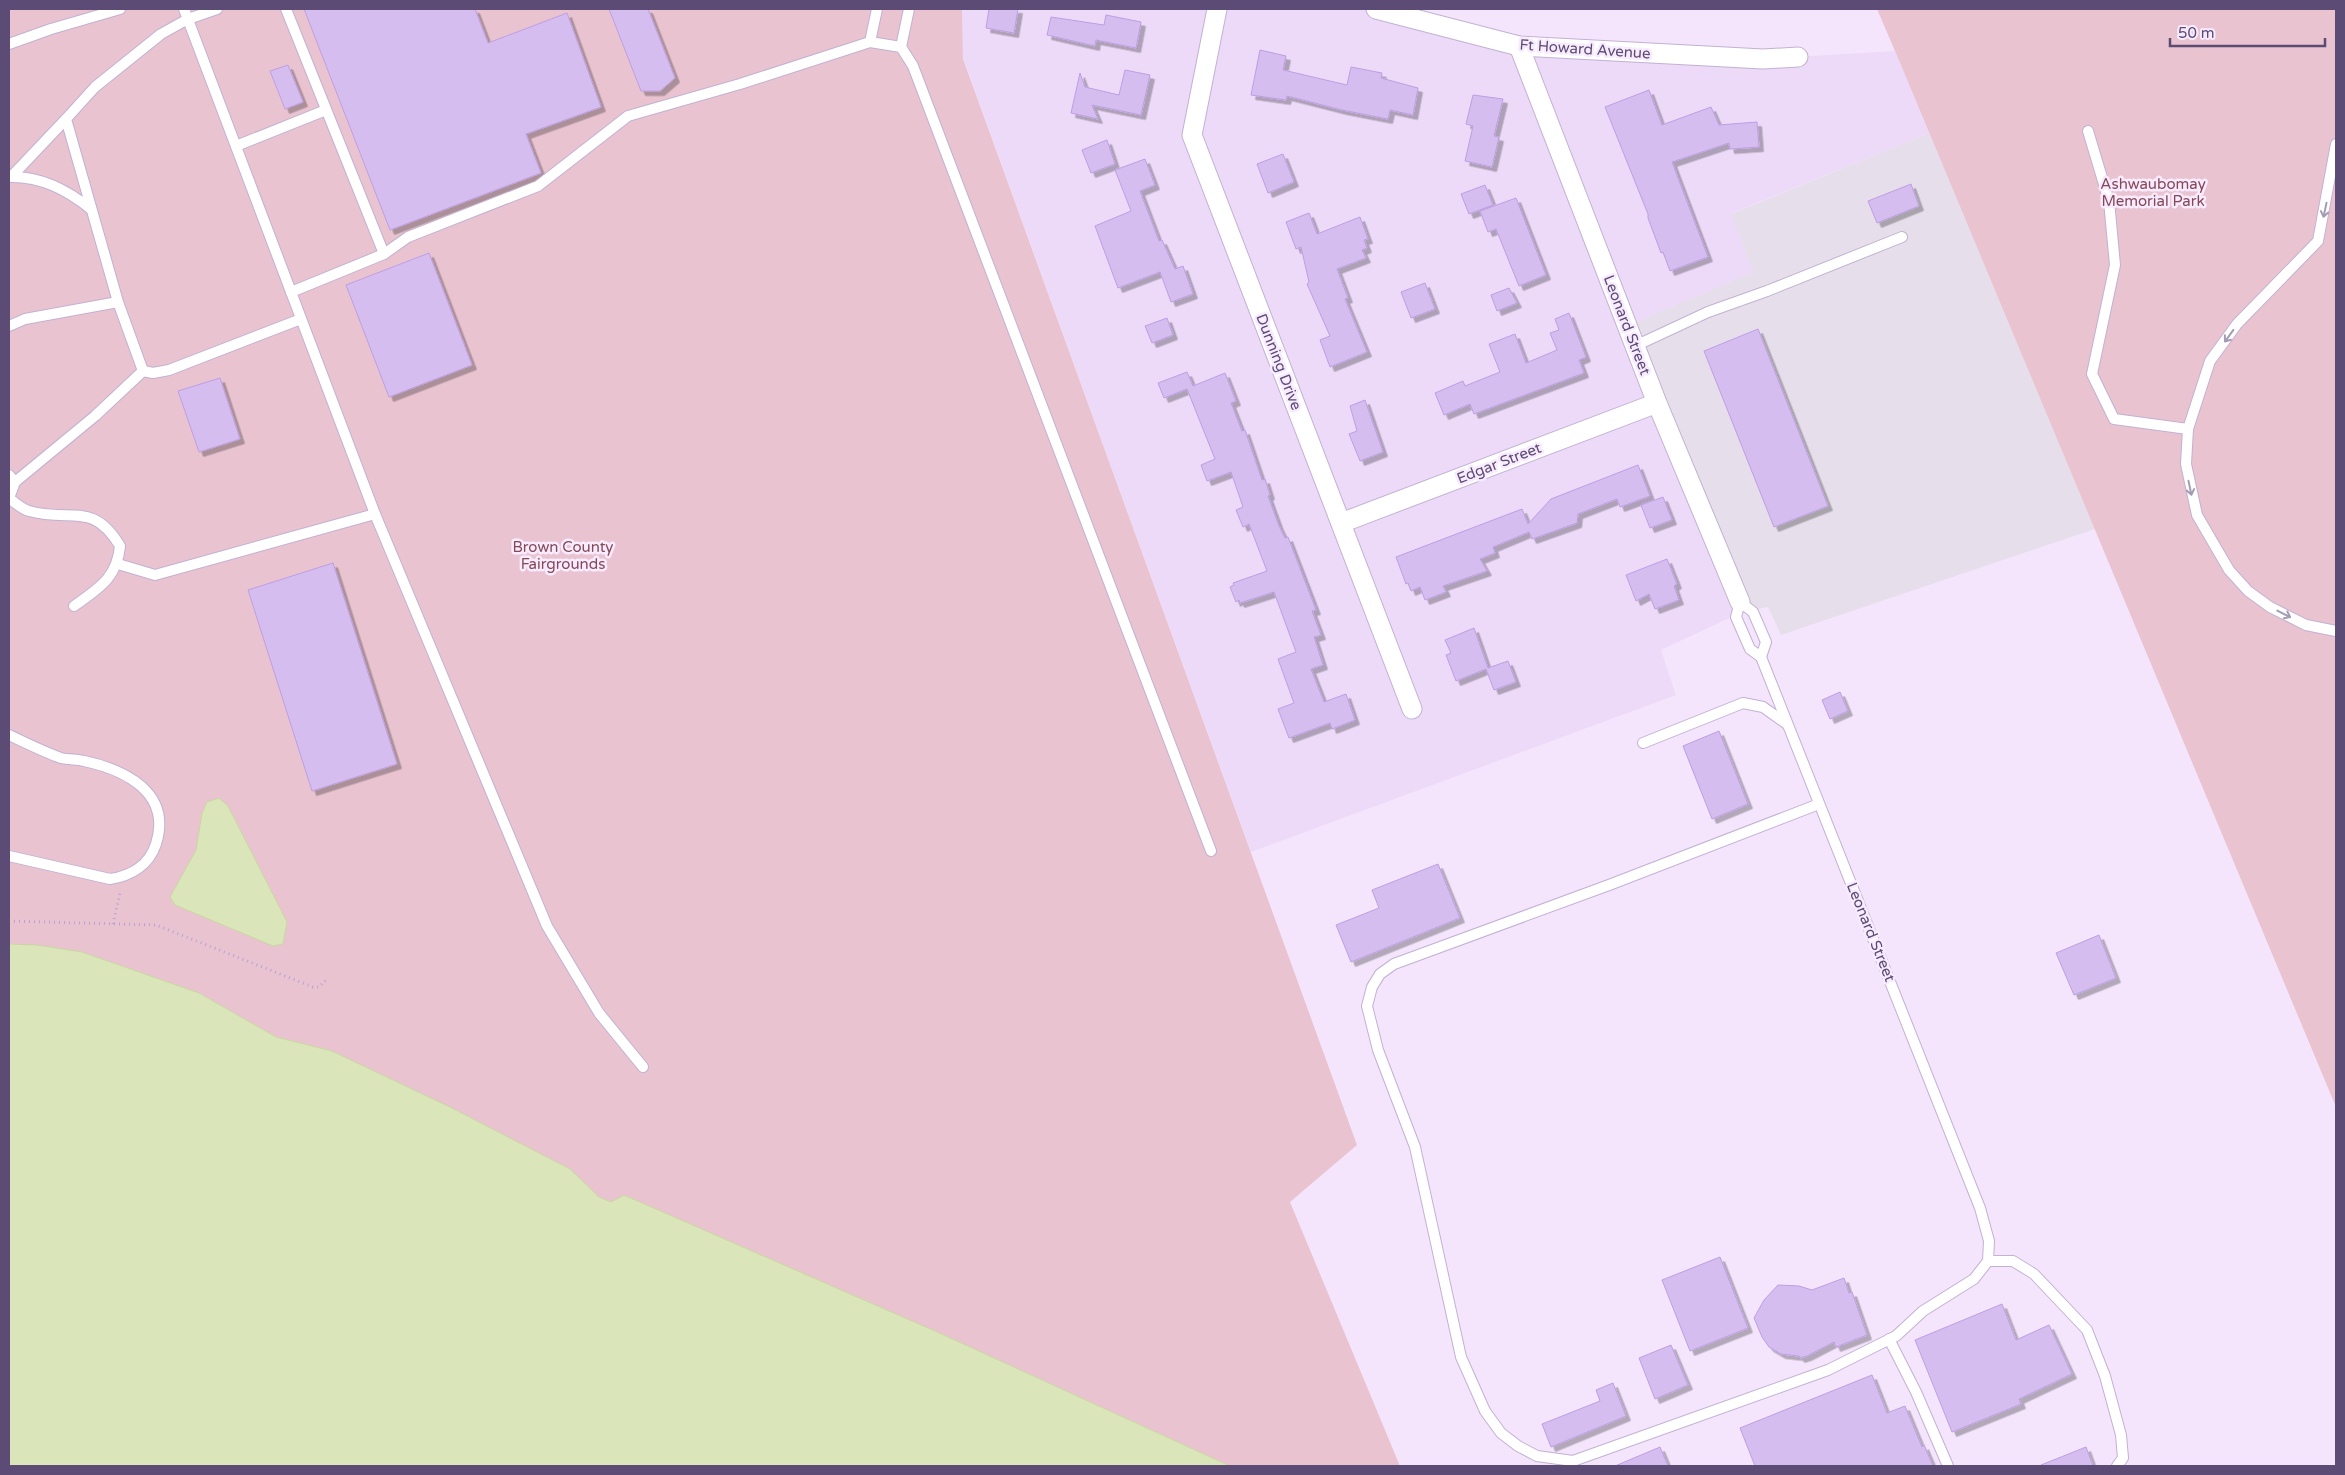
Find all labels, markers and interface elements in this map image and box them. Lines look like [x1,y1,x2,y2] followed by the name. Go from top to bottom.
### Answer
[2170,15,2325,47] scale bar
[2178,24,2215,42] text: 50 m
[1519,35,1651,63] street label: Ft Howard Avenue
[2100,175,2206,210] park label: Ashwaubomay Memorial Park
[2320,201,2329,217] one-way arrow
[1600,272,1654,378] street label: Leonard Street
[1252,311,1306,413] street label: Dunning Drive
[2224,329,2234,343] one-way arrow
[1454,439,1544,487] street label: Edgar Street
[2186,480,2195,496] one-way arrow
[513,538,613,573] park label: Brown County Fairgrounds
[2277,609,2292,619] one-way arrow
[1843,880,1899,985] street label: Leonard Street

